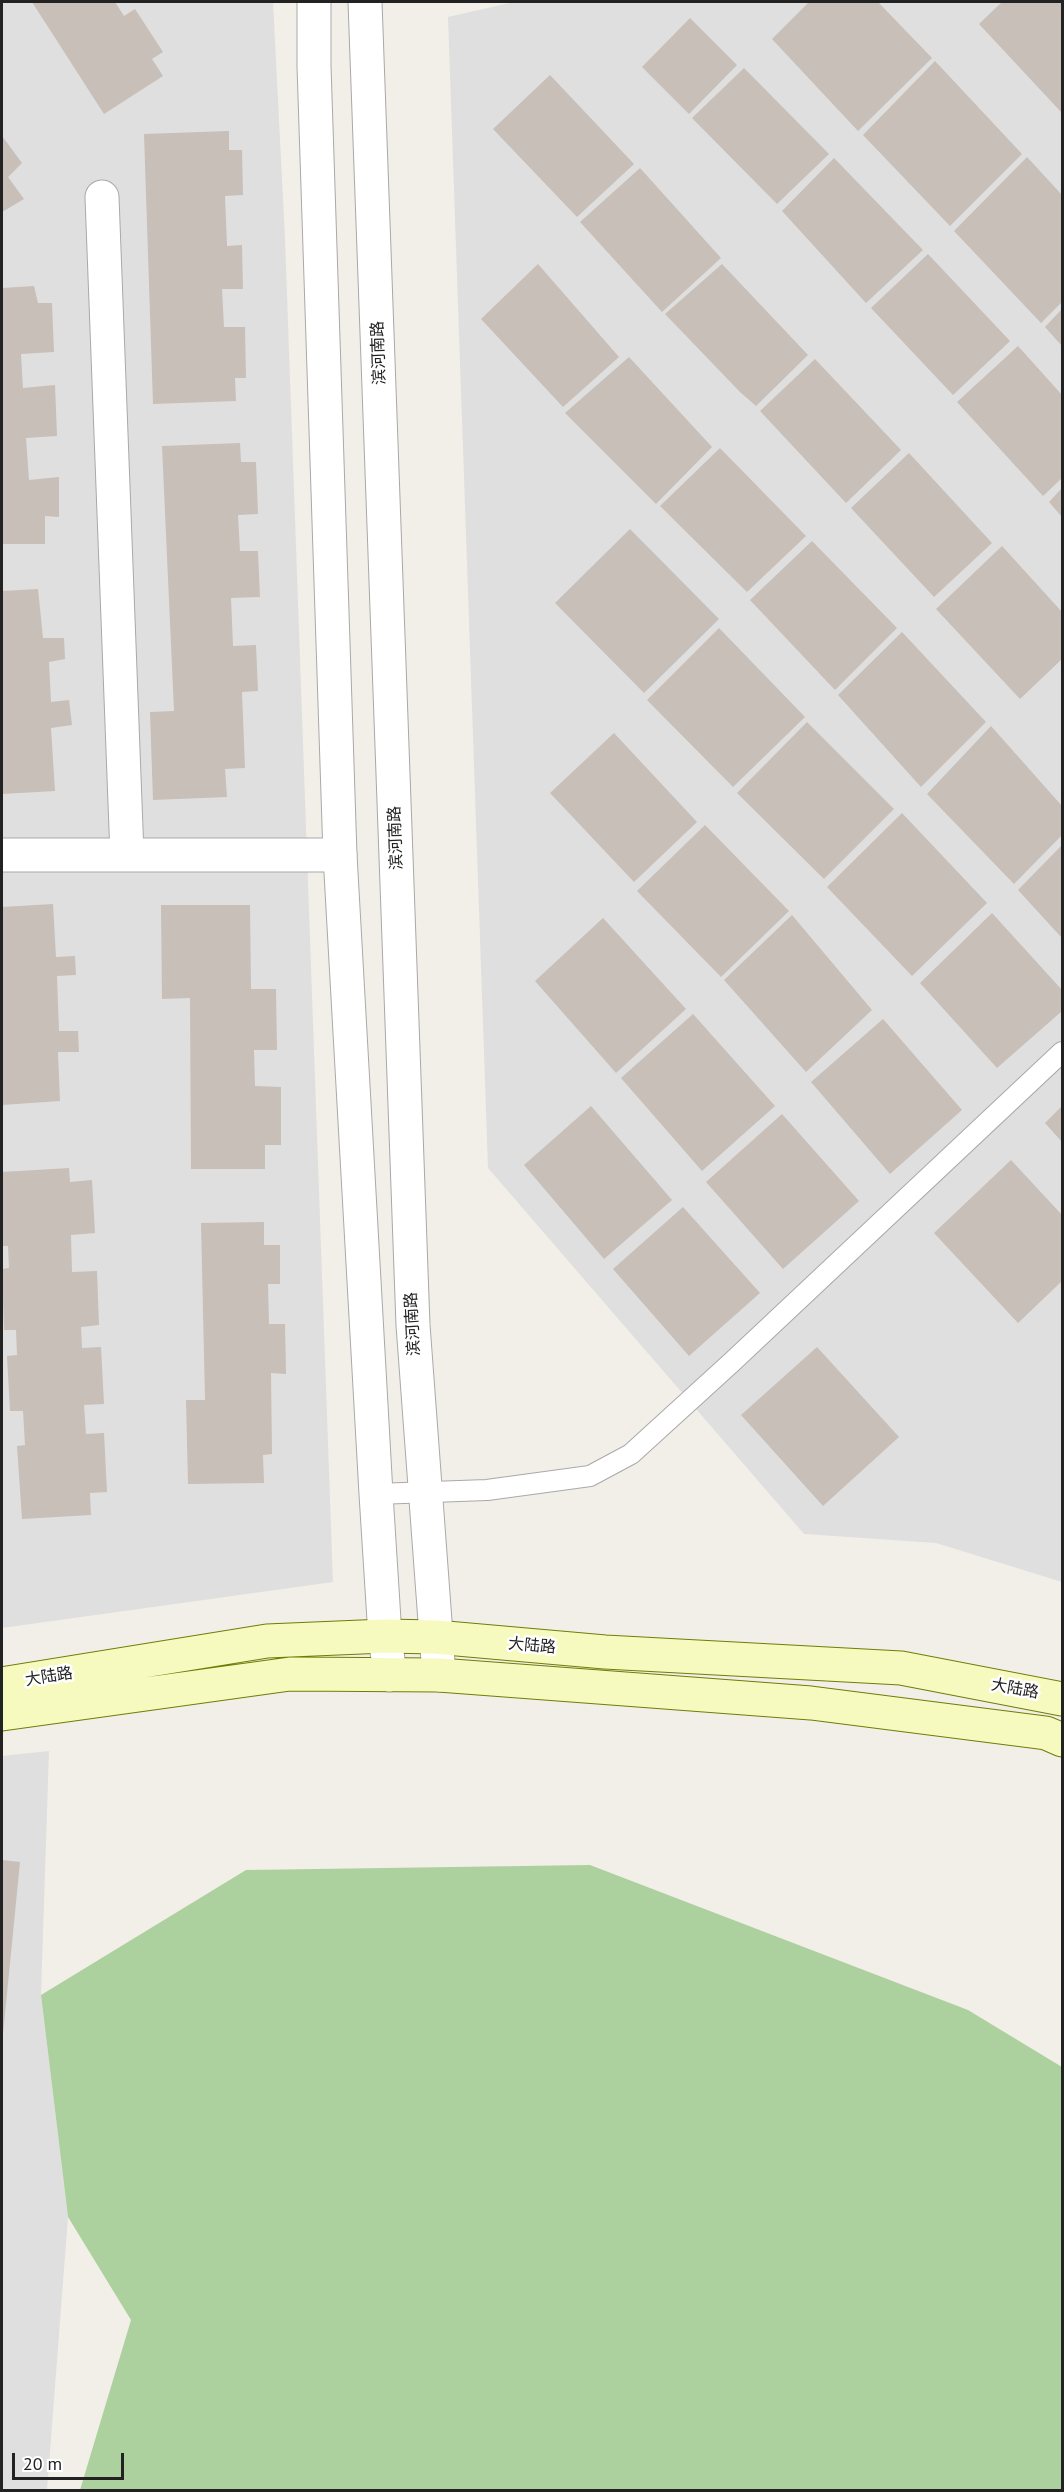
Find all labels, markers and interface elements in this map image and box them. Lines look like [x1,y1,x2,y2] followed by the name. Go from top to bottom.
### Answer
[368,321,390,385] street label: 滨河南路
[385,806,407,870] street label: 滨河南路
[402,1292,424,1356] street label: 滨河南路
[507,1634,557,1658] street label: 大陆路
[24,1664,74,1690] street label: 大陆路
[990,1675,1040,1703] street label: 大陆路
[15,2441,128,2479] scale bar
[23,2452,62,2475] text: 20 m

